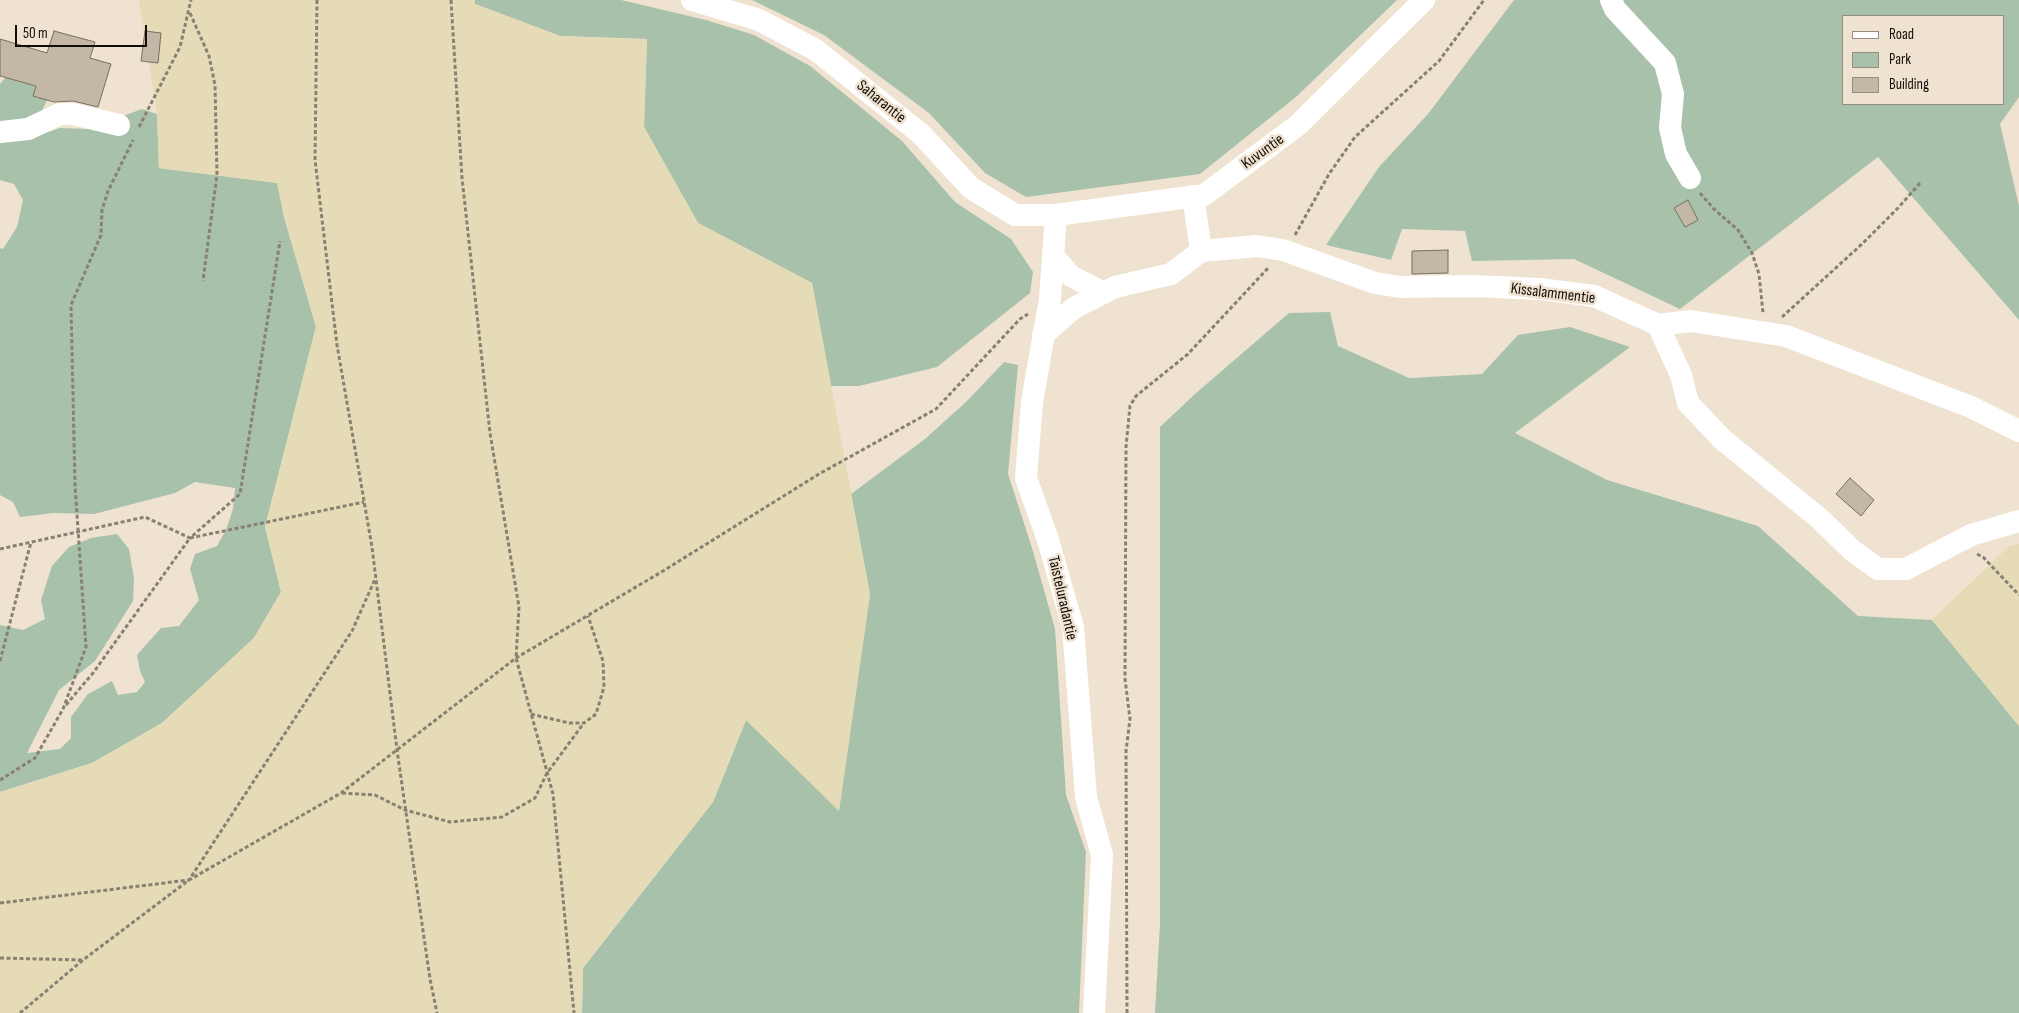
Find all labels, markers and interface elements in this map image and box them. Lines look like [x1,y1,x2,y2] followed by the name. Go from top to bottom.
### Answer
[18,15,150,47] scale bar
[1842,15,2004,105] legend
[23,24,48,43] text: 50 m
[1889,25,1914,44] text: Road
[1889,50,1911,69] text: Park
[1889,75,1929,94] text: Building
[853,76,909,128] street label: Saharantie
[1238,130,1288,174] street label: Kuvuntie
[1510,279,1596,309] street label: Kissalammentie
[1043,554,1081,642] street label: Taisteluradantie

